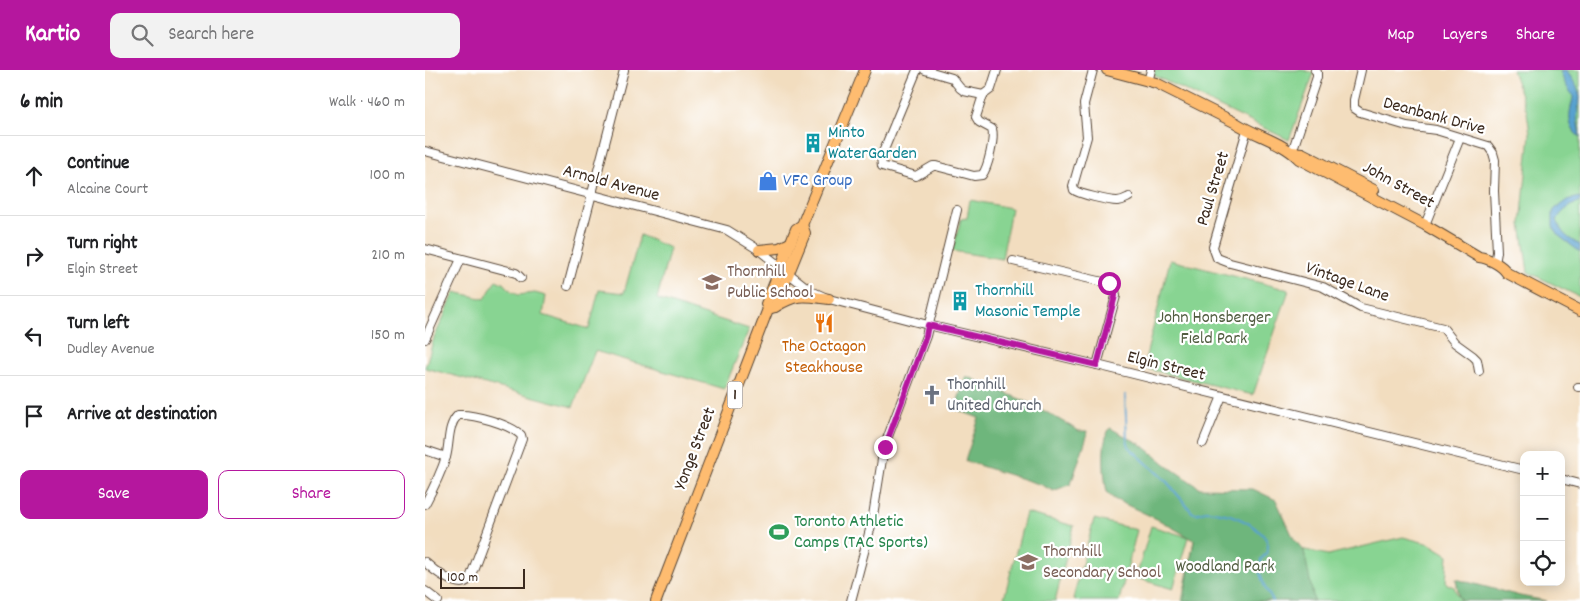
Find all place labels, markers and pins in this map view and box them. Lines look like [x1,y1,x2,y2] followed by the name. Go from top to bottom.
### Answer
[828,121,917,167] place label: Minto WaterGarden
[802,132,824,154] building icon: Minto WaterGarden
[783,169,853,194] place label: VFC Group
[757,170,779,192] shop icon: VFC Group
[727,260,814,306] place label: Thornhill Public School
[701,271,723,293] school or university icon: Thornhill Public School
[975,279,1081,325] place label: Thornhill Masonic Temple
[949,290,971,312] building icon: Thornhill Masonic Temple
[813,312,835,334] restaurant icon: The Octagon Steakhouse
[782,335,866,381] place label: The Octagon Steakhouse
[947,373,1041,419] place label: Thornhill United Church
[921,384,943,406] church icon: Thornhill United Church
[794,510,928,556] place label: Toronto Athletic Camps (TAC Sports)
[768,521,790,543] sports icon: Toronto Athletic Camps (TAC Sports)
[1043,540,1162,586] place label: Thornhill Secondary School
[1017,551,1039,573] school or university icon: Thornhill Secondary School

